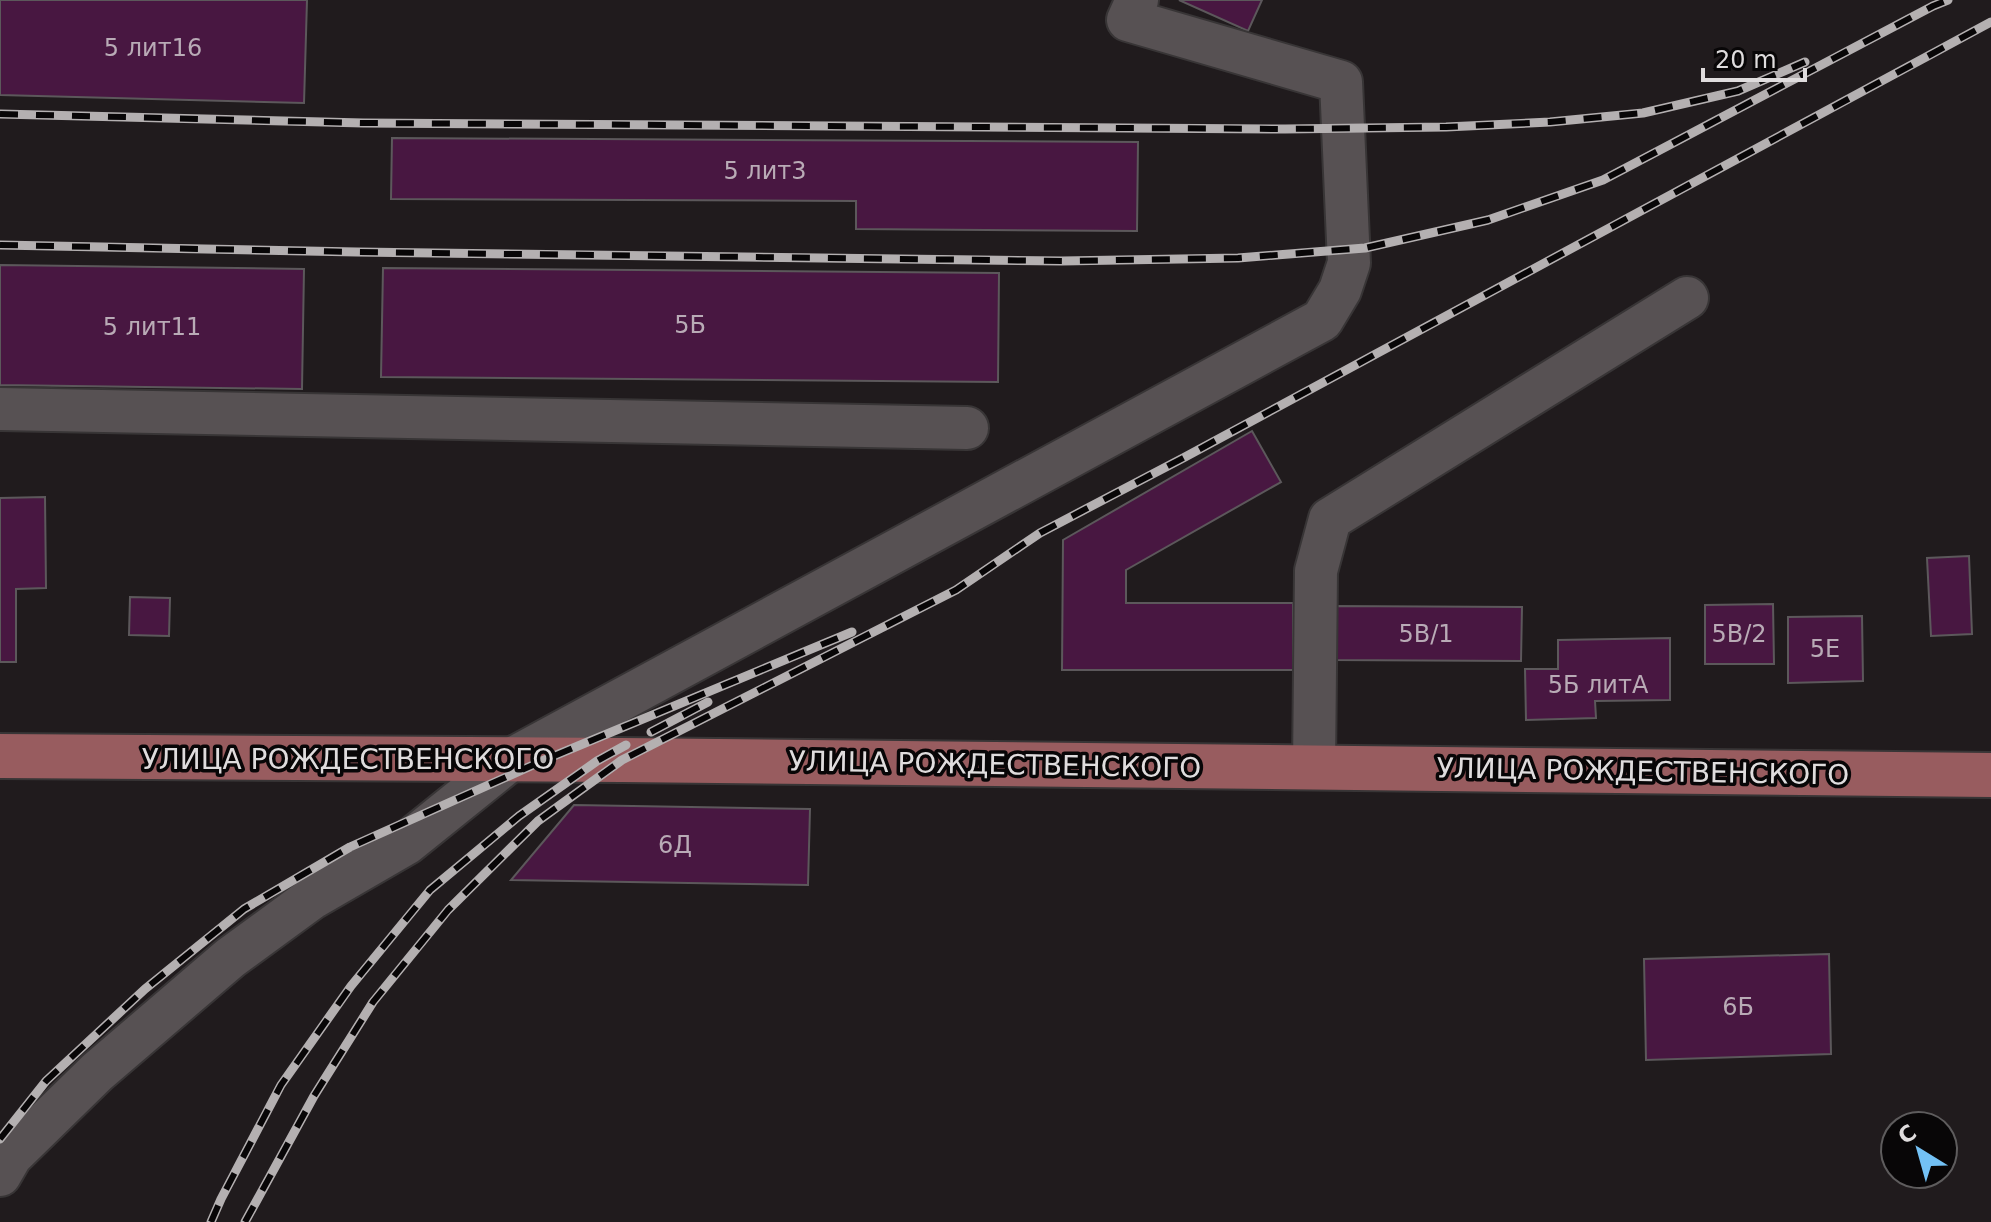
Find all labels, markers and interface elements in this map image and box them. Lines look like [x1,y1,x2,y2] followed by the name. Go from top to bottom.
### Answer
[1703,32,1805,82] scale bar
[104,34,202,62] house number: 5 лит16
[1715,46,1777,74] text: 20 m
[723,157,807,185] house number: 5 лит3
[674,311,706,339] house number: 5Б
[103,313,201,341] house number: 5 лит11
[1398,620,1454,648] house number: 5В/1
[1711,620,1767,648] house number: 5В/2
[1810,635,1840,663] house number: 5Е
[1548,671,1649,699] house number: 5Б литА
[142,743,554,776] street label: УЛИЦА РОЖДЕСТВЕНСКОГО
[788,744,1202,785] street label: УЛИЦА РОЖДЕСТВЕНСКОГО
[1436,751,1850,792] street label: УЛИЦА РОЖДЕСТВЕНСКОГО
[658,831,692,859] house number: 6Д
[1722,993,1754,1021] house number: 6Б
[1879,1110,1959,1190] north arrow
[1893,1120,1921,1149] text: С

